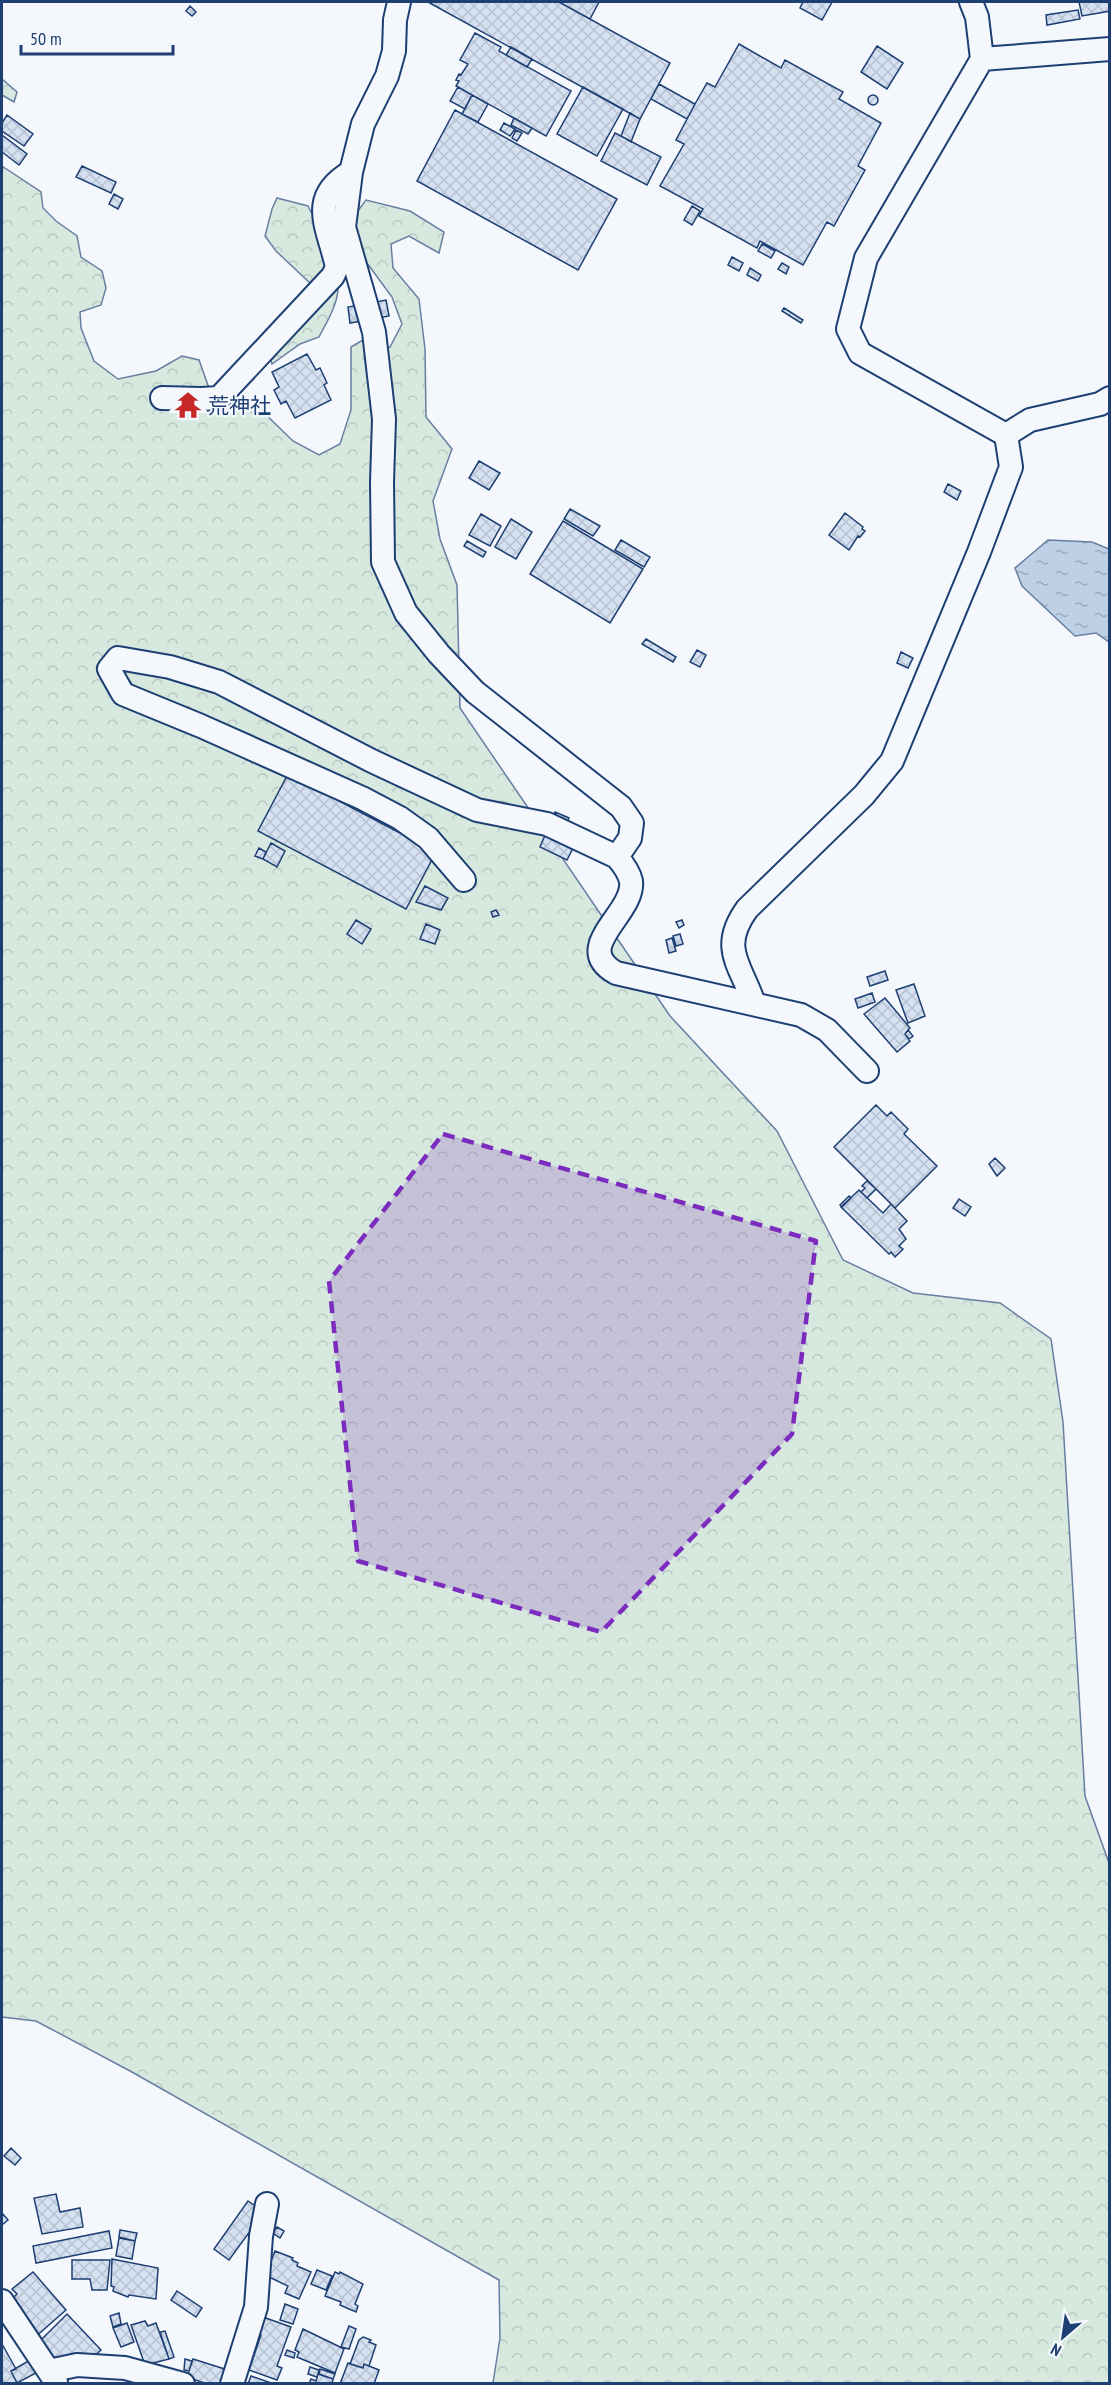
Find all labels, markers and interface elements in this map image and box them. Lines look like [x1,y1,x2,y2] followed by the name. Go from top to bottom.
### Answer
[21,18,172,56] scale bar
[30,27,62,50] text: 50 m
[173,390,203,420] temple icon: 荒神社
[208,392,271,419] place label: 荒神社
[1033,2307,1093,2367] north arrow
[1047,2339,1064,2361] text: N

